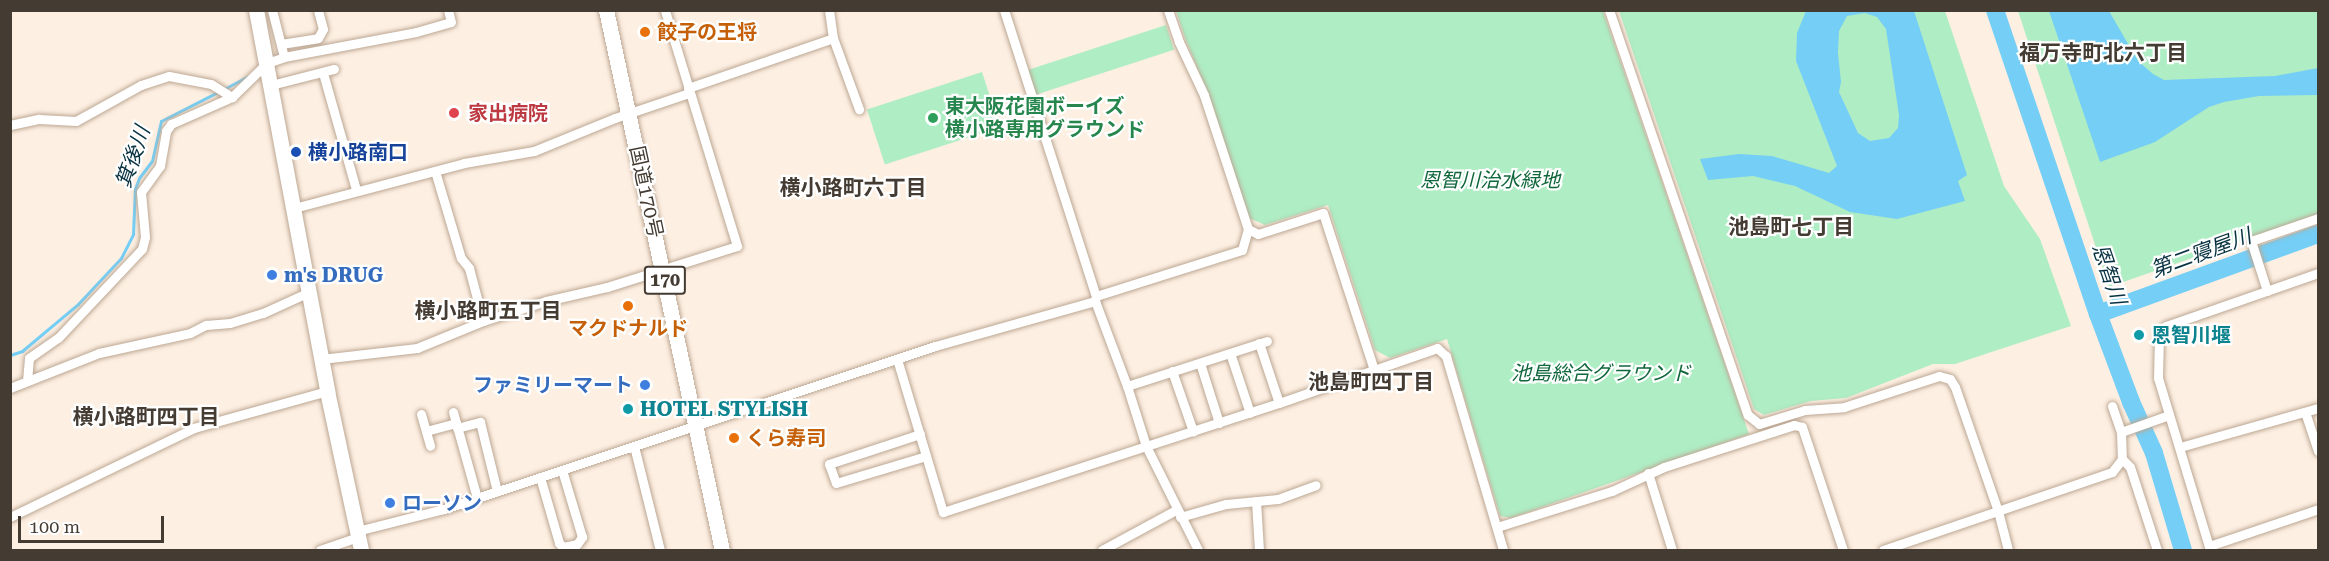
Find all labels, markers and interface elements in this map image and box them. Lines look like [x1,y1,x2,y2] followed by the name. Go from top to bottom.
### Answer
[657,20,757,44] place label: 餃子の王将
[638,25,652,39] marker: 餃子の王将
[2019,40,2187,66] district label: 福万寺町北六丁目
[945,94,1145,141] place label: 東大阪花園ボーイズ 横小路専用グラウンド
[468,101,548,125] place label: 家出病院
[445,104,463,122] marker: 家出病院
[926,111,940,125] marker: 東大阪花園ボーイズ 横小路専用グラウンド
[111,123,155,191] water label: 箕後川
[308,140,408,164] place label: 横小路南口
[625,144,667,240] street label: 国道170号
[289,145,303,159] marker: 横小路南口
[1420,168,1560,192] park label: 恩智川治水緑地
[780,175,926,201] district label: 横小路町六丁目
[1728,214,1854,240] district label: 池島町七丁目
[2147,223,2255,283] water label: 第二寝屋川
[2087,240,2131,308] water label: 恩智川
[284,263,383,287] place label: m's DRUG
[642,265,688,295] road number: 170
[265,268,279,282] marker: m's DRUG
[415,298,561,324] district label: 横小路町五丁目
[621,299,635,313] marker: マクドナルド
[568,316,688,340] place label: マクドナルド
[2151,323,2231,347] place label: 恩智川堰
[2132,328,2146,342] marker: 恩智川堰
[1511,361,1691,385] park label: 池島総合グラウンド
[1308,369,1434,395] district label: 池島町四丁目
[473,373,633,397] place label: ファミリーマート
[638,378,652,392] marker: ファミリーマート
[640,397,808,421] place label: HOTEL STYLISH
[621,402,635,416] marker: HOTEL STYLISH
[73,404,219,430] district label: 横小路町四丁目
[746,426,826,450] place label: くら寿司
[727,431,741,445] marker: くら寿司
[402,491,482,515] place label: ローソン
[383,496,397,510] marker: ローソン
[21,504,166,542] scale bar
[29,516,80,537] text: 100 m

